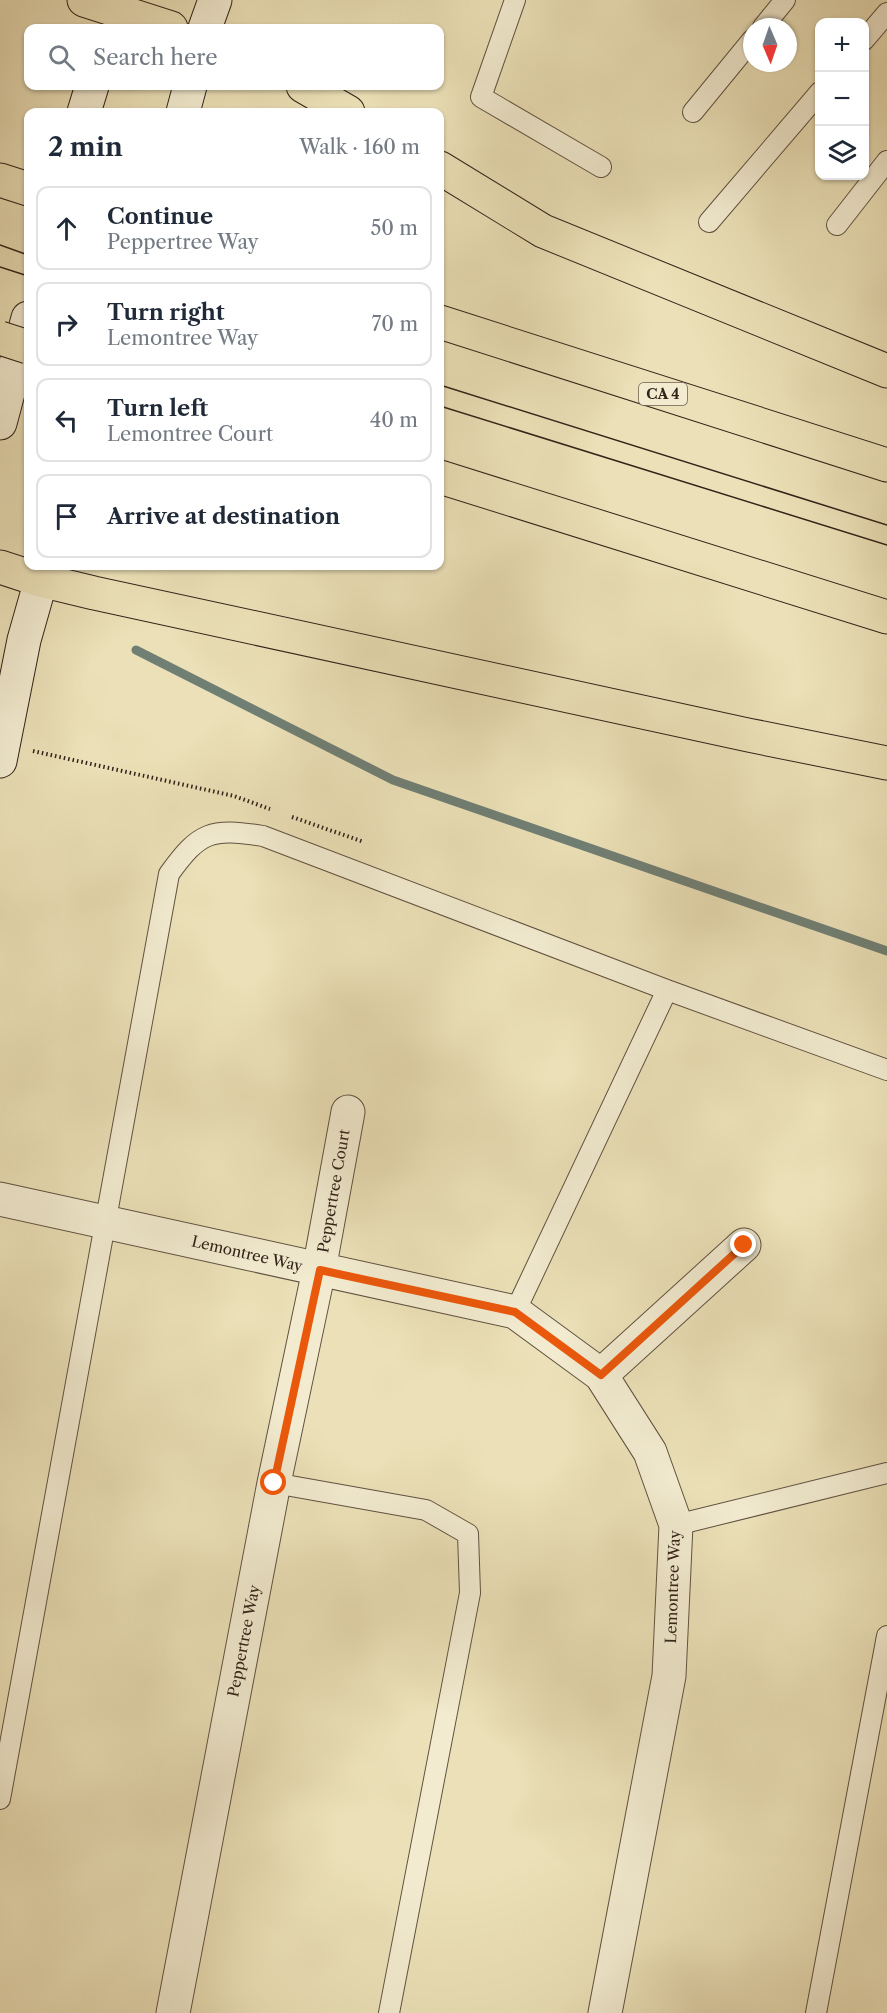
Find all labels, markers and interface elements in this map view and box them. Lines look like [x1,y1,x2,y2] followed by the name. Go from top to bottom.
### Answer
[743,18,797,72] north arrow
[815,18,869,180] map controls
[815,18,869,72] button: +
[24,24,444,90] search box
[45,41,78,74] icon: search
[93,44,218,71] text: Search here
[815,72,869,126] button: −
[815,126,869,180] button: layers
[48,131,123,163] text: 2 min
[299,135,420,159] text: Walk · 160 m
[107,203,213,230] text: Continue
[50,212,83,245] icon: ahead
[371,216,418,240] text: 50 m
[107,230,259,254] text: Peppertree Way
[107,299,225,326] text: Turn right
[50,308,83,341] icon: right
[372,312,418,336] text: 70 m
[107,326,258,350] text: Lemontree Way
[639,383,687,405] road number: CA 4
[107,395,208,422] text: Turn left
[50,404,83,437] icon: left
[370,408,418,432] text: 40 m
[107,422,273,446] text: Lemontree Court
[50,500,83,533] icon: arrive
[107,503,340,530] text: Arrive at destination
[313,1127,354,1254] street label: Peppertree Court
[730,1231,756,1257] route end
[190,1232,305,1276] street label: Lemontree Way
[260,1469,286,1495] route start
[661,1529,684,1644] street label: Lemontree Way
[223,1583,264,1699] street label: Peppertree Way

